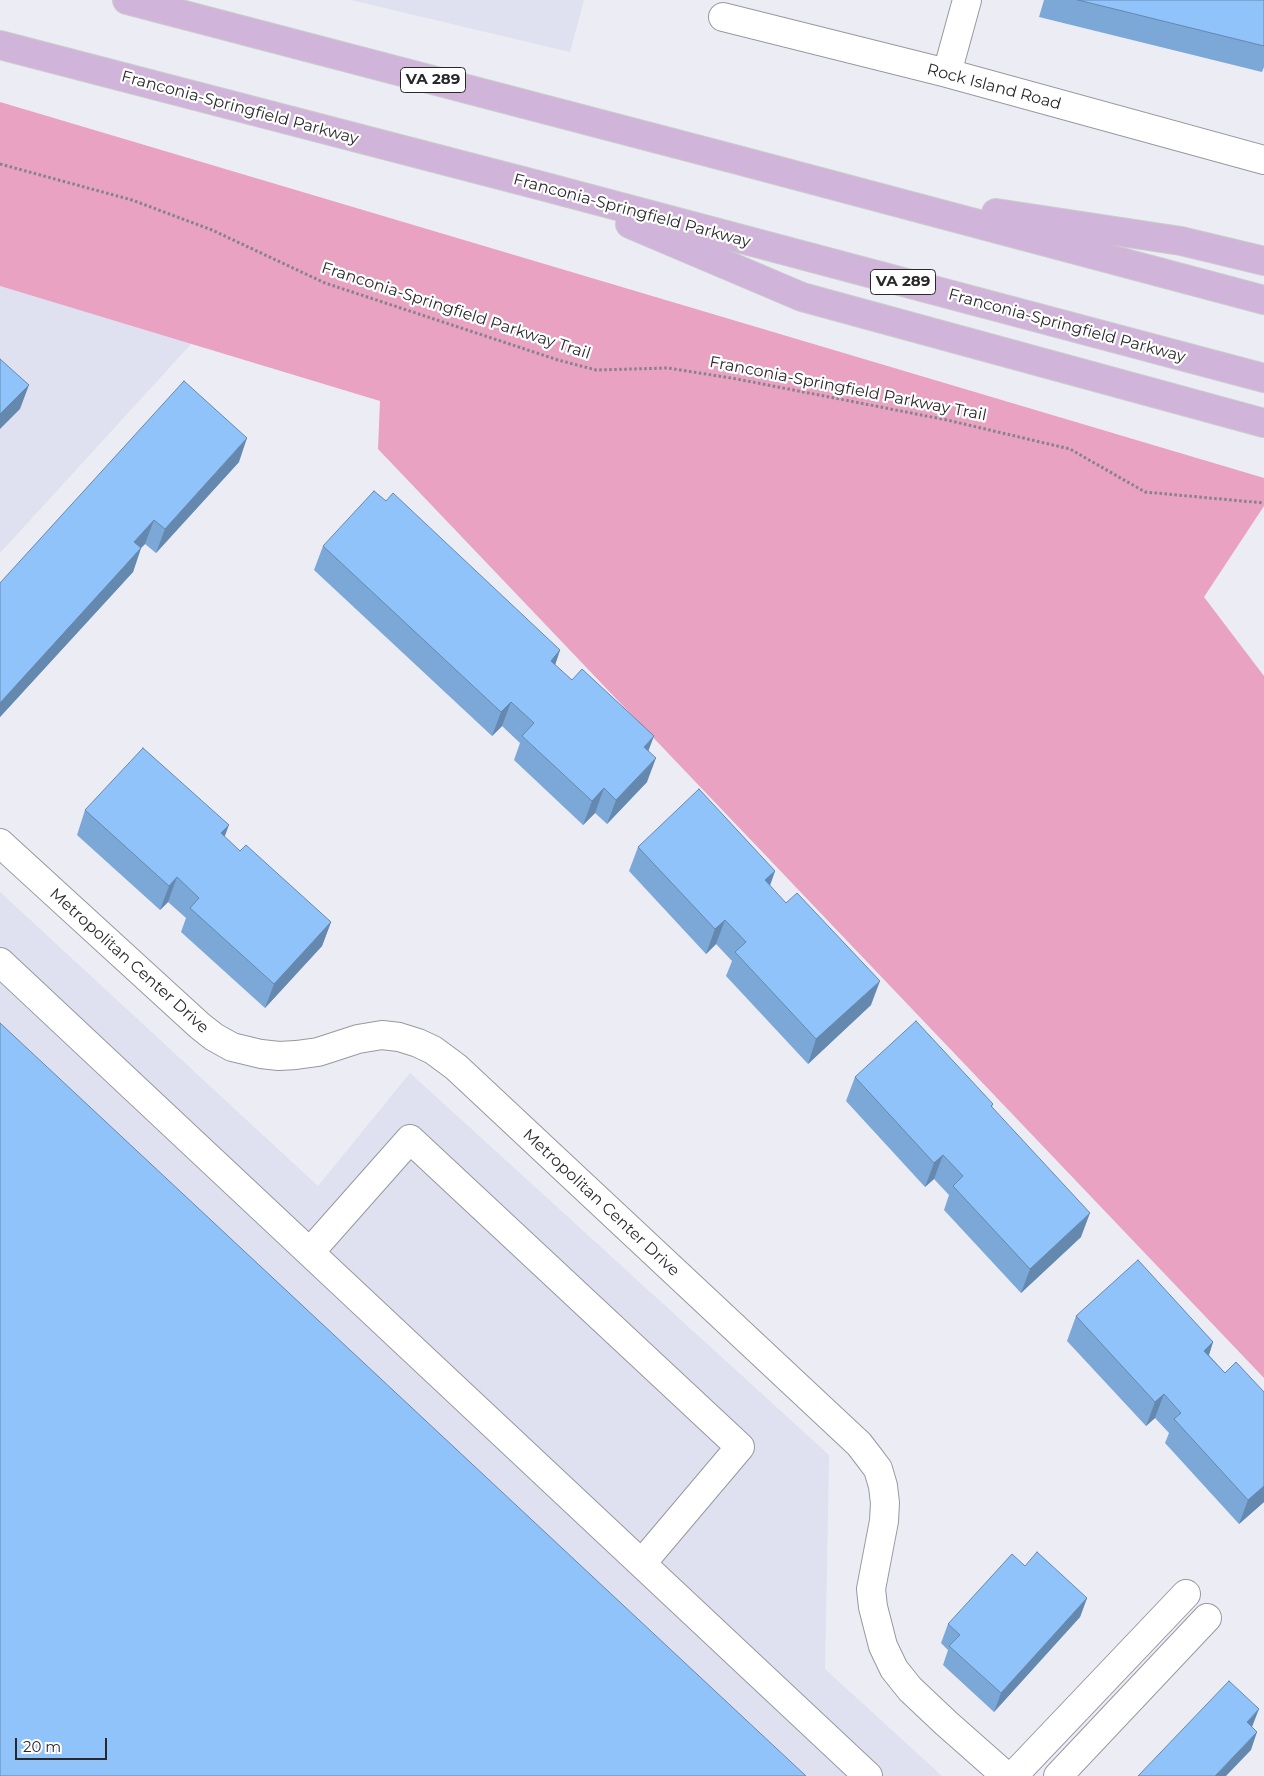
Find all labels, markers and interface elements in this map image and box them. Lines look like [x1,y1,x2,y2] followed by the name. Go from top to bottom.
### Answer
[925,60,1063,114] street label: Rock Island Road
[119,67,361,149] street label: Franconia-Springfield Parkway
[400,68,466,92] road number: VA 289
[511,170,753,252] street label: Franconia-Springfield Parkway
[319,258,593,364] street label: Franconia-Springfield Parkway Trail
[870,270,936,294] road number: VA 289
[946,285,1188,367] street label: Franconia-Springfield Parkway
[708,353,988,425] street label: Franconia-Springfield Parkway Trail
[45,884,213,1038] street label: Metropolitan Center Drive
[519,1125,683,1281] street label: Metropolitan Center Drive
[18,1728,110,1760] scale bar
[23,1737,61,1756] text: 20 m

